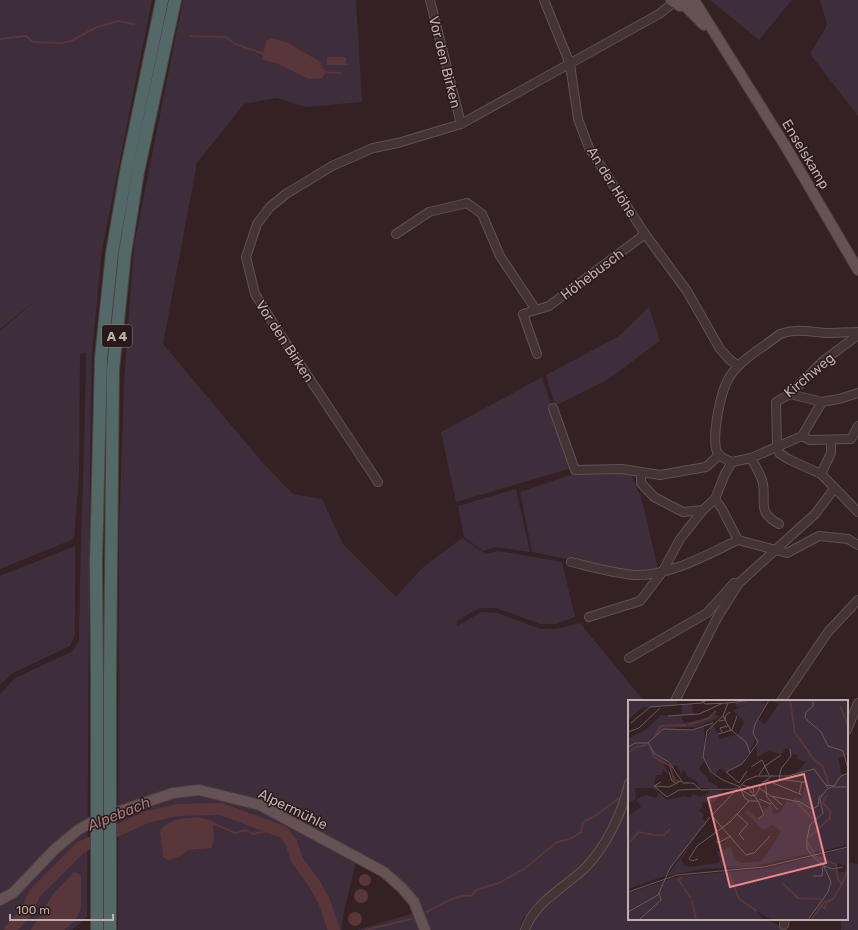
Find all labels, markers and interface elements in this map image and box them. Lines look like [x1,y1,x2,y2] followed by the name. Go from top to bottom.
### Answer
[425,14,464,110] street label: Vor den Birken
[778,116,833,192] street label: Enselskamp
[583,144,640,221] street label: An der Höhe
[557,245,627,304] street label: Höhebusch
[252,297,317,385] street label: Vor den Birken
[102,325,132,347] road number: A 4
[781,349,838,401] street label: Kirchweg
[628,700,848,920] inset map
[255,785,330,834] street label: Alpermühle
[84,793,153,835] water label: Alpebach
[10,896,113,922] scale bar
[16,903,50,917] text: 100 m

